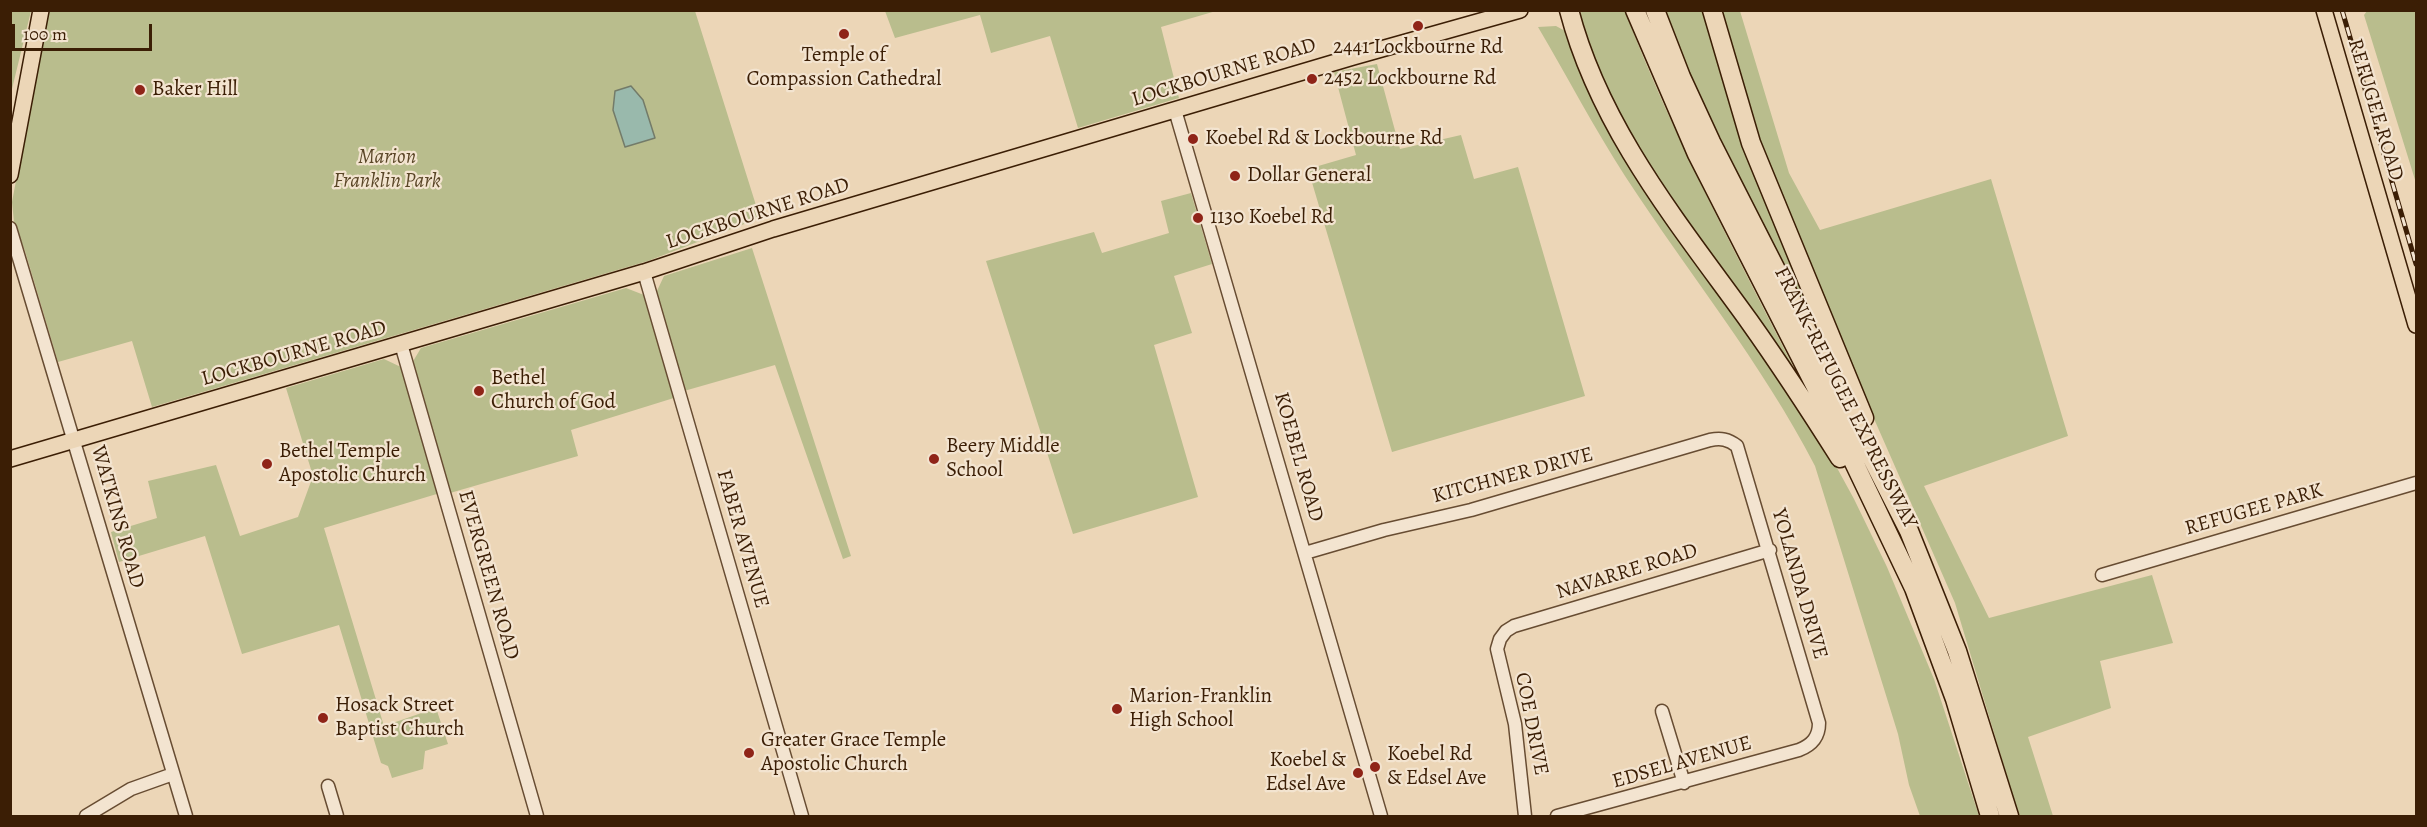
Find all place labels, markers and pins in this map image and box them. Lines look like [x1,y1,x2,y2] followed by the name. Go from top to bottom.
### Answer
[1411,19,1425,33] marker: 2441 Lockbourne Rd
[837,27,851,41] marker: Temple of Compassion Cathedral
[1333,35,1503,61] place label: 2441 Lockbourne Rd
[747,43,941,93] place label: Temple of Compassion Cathedral
[1324,66,1496,92] place label: 2452 Lockbourne Rd
[1305,72,1319,86] marker: 2452 Lockbourne Rd
[152,77,238,103] place label: Baker Hill
[133,83,147,97] marker: Baker Hill
[1205,126,1443,152] place label: Koebel Rd & Lockbourne Rd
[1186,132,1200,146] marker: Koebel Rd & Lockbourne Rd
[1247,163,1371,189] place label: Dollar General
[1228,169,1242,183] marker: Dollar General
[1210,205,1334,231] place label: 1130 Koebel Rd
[1191,211,1205,225] marker: 1130 Koebel Rd
[491,366,616,416] place label: Bethel Church of God
[472,384,486,398] marker: Bethel Church of God
[946,434,1060,484] place label: Beery Middle School
[279,439,426,489] place label: Bethel Temple Apostolic Church
[927,452,941,466] marker: Beery Middle School
[260,457,274,471] marker: Bethel Temple Apostolic Church
[1129,684,1272,734] place label: Marion-Franklin High School
[335,693,464,743] place label: Hosack Street Baptist Church
[1110,702,1124,716] marker: Marion-Franklin High School
[316,711,330,725] marker: Hosack Street Baptist Church
[761,728,946,778] place label: Greater Grace Temple Apostolic Church
[1387,742,1486,792] place label: Koebel Rd & Edsel Ave
[742,746,756,760] marker: Greater Grace Temple Apostolic Church
[1265,748,1346,798] place label: Koebel & Edsel Ave
[1368,760,1382,774] marker: Koebel Rd & Edsel Ave
[1351,766,1365,780] marker: Koebel & Edsel Ave

